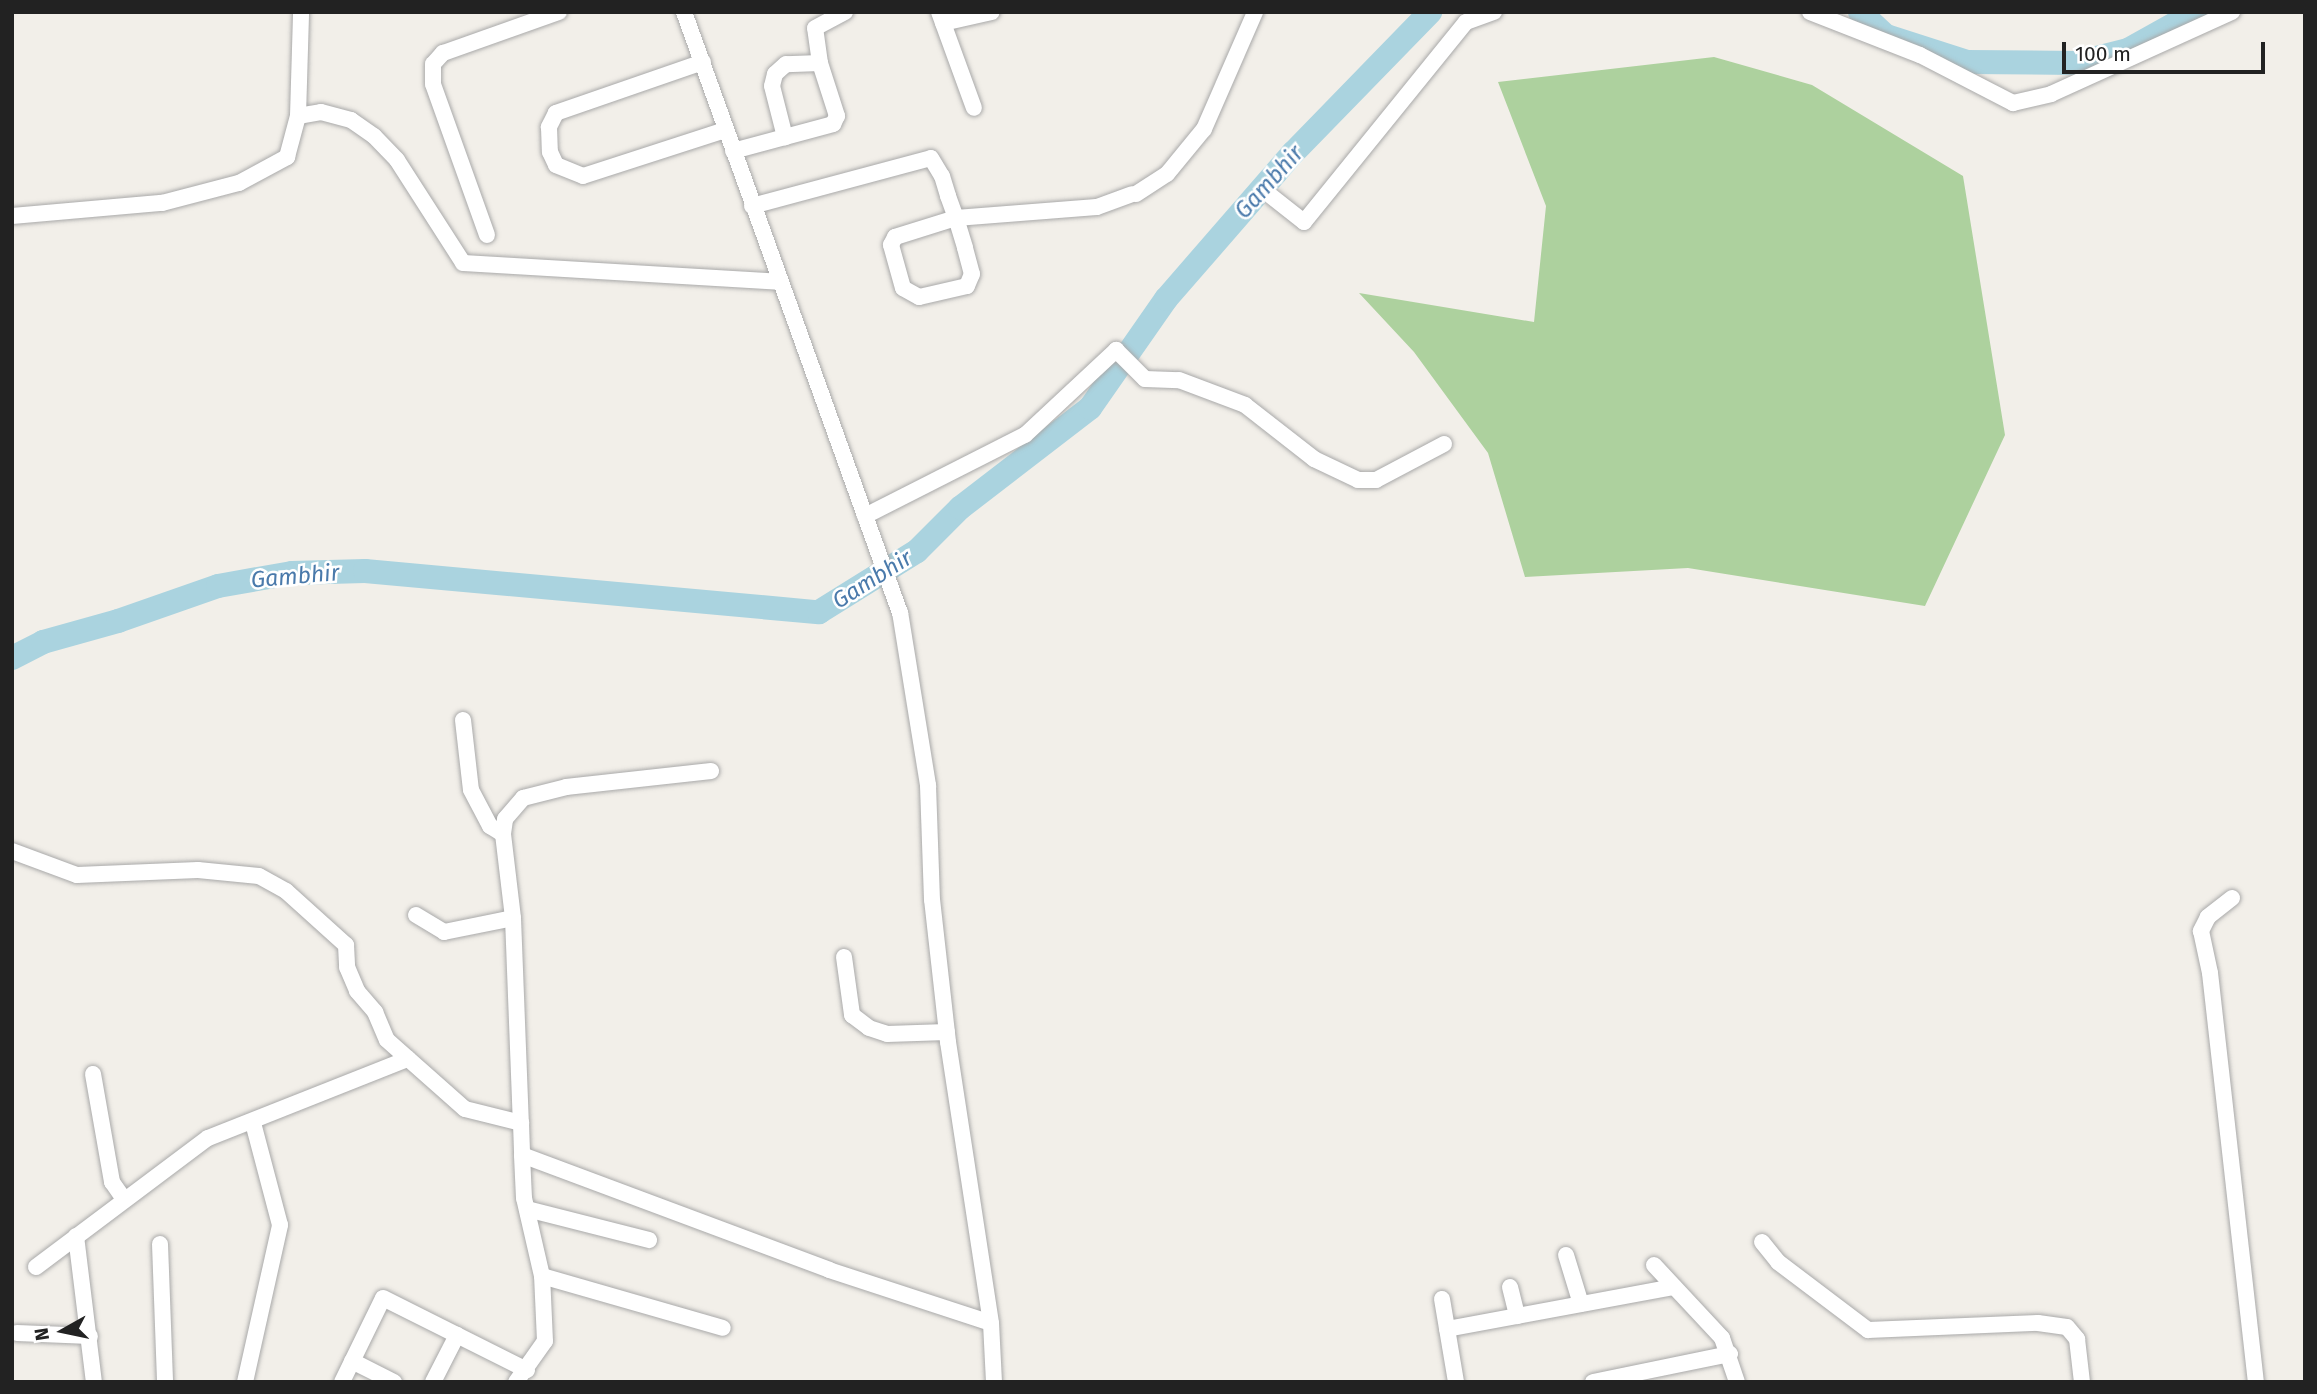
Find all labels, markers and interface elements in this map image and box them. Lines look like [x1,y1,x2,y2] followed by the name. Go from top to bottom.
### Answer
[2065,28,2268,72] scale bar
[2075,41,2131,67] text: 100 m
[1229,140,1309,224] water label: Gambhir
[827,544,917,614] water label: Gambhir
[250,558,340,594] water label: Gambhir
[28,1296,98,1366] north arrow
[29,1326,54,1342] text: N

